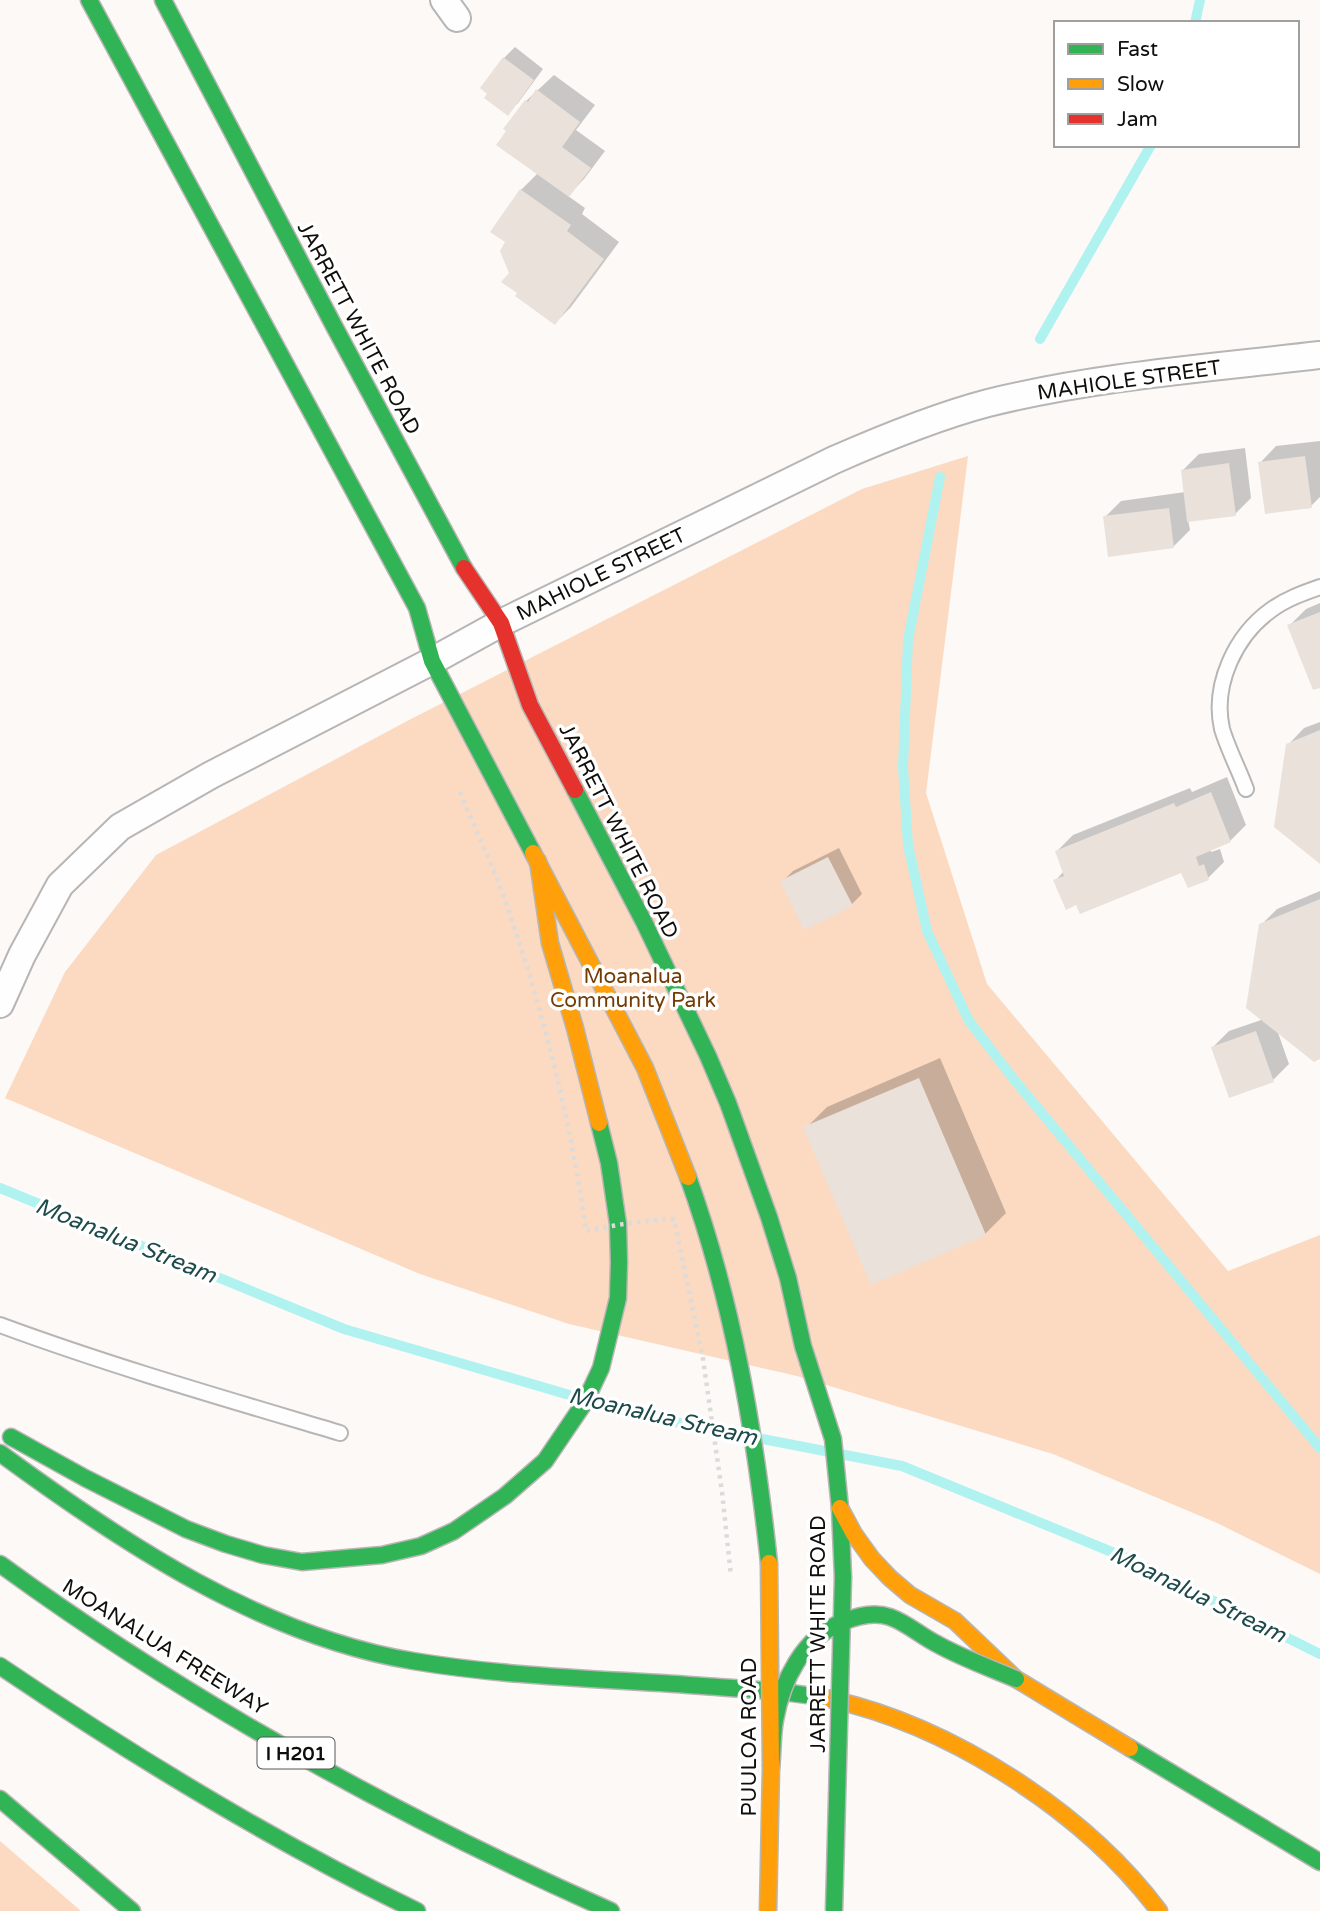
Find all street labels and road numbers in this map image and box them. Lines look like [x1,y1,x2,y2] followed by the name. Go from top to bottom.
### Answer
[292,217,425,439] street label: JARRETT WHITE ROAD
[1036,355,1223,406] street label: MAHIOLE STREET
[512,523,690,626] street label: MAHIOLE STREET
[553,720,684,943] street label: JARRETT WHITE ROAD
[806,1515,831,1753] street label: JARRETT WHITE ROAD
[58,1574,272,1721] street label: MOANALUA FREEWAY
[737,1657,762,1817] street label: PUULOA ROAD
[258,1737,334,1768] road number: I H201

